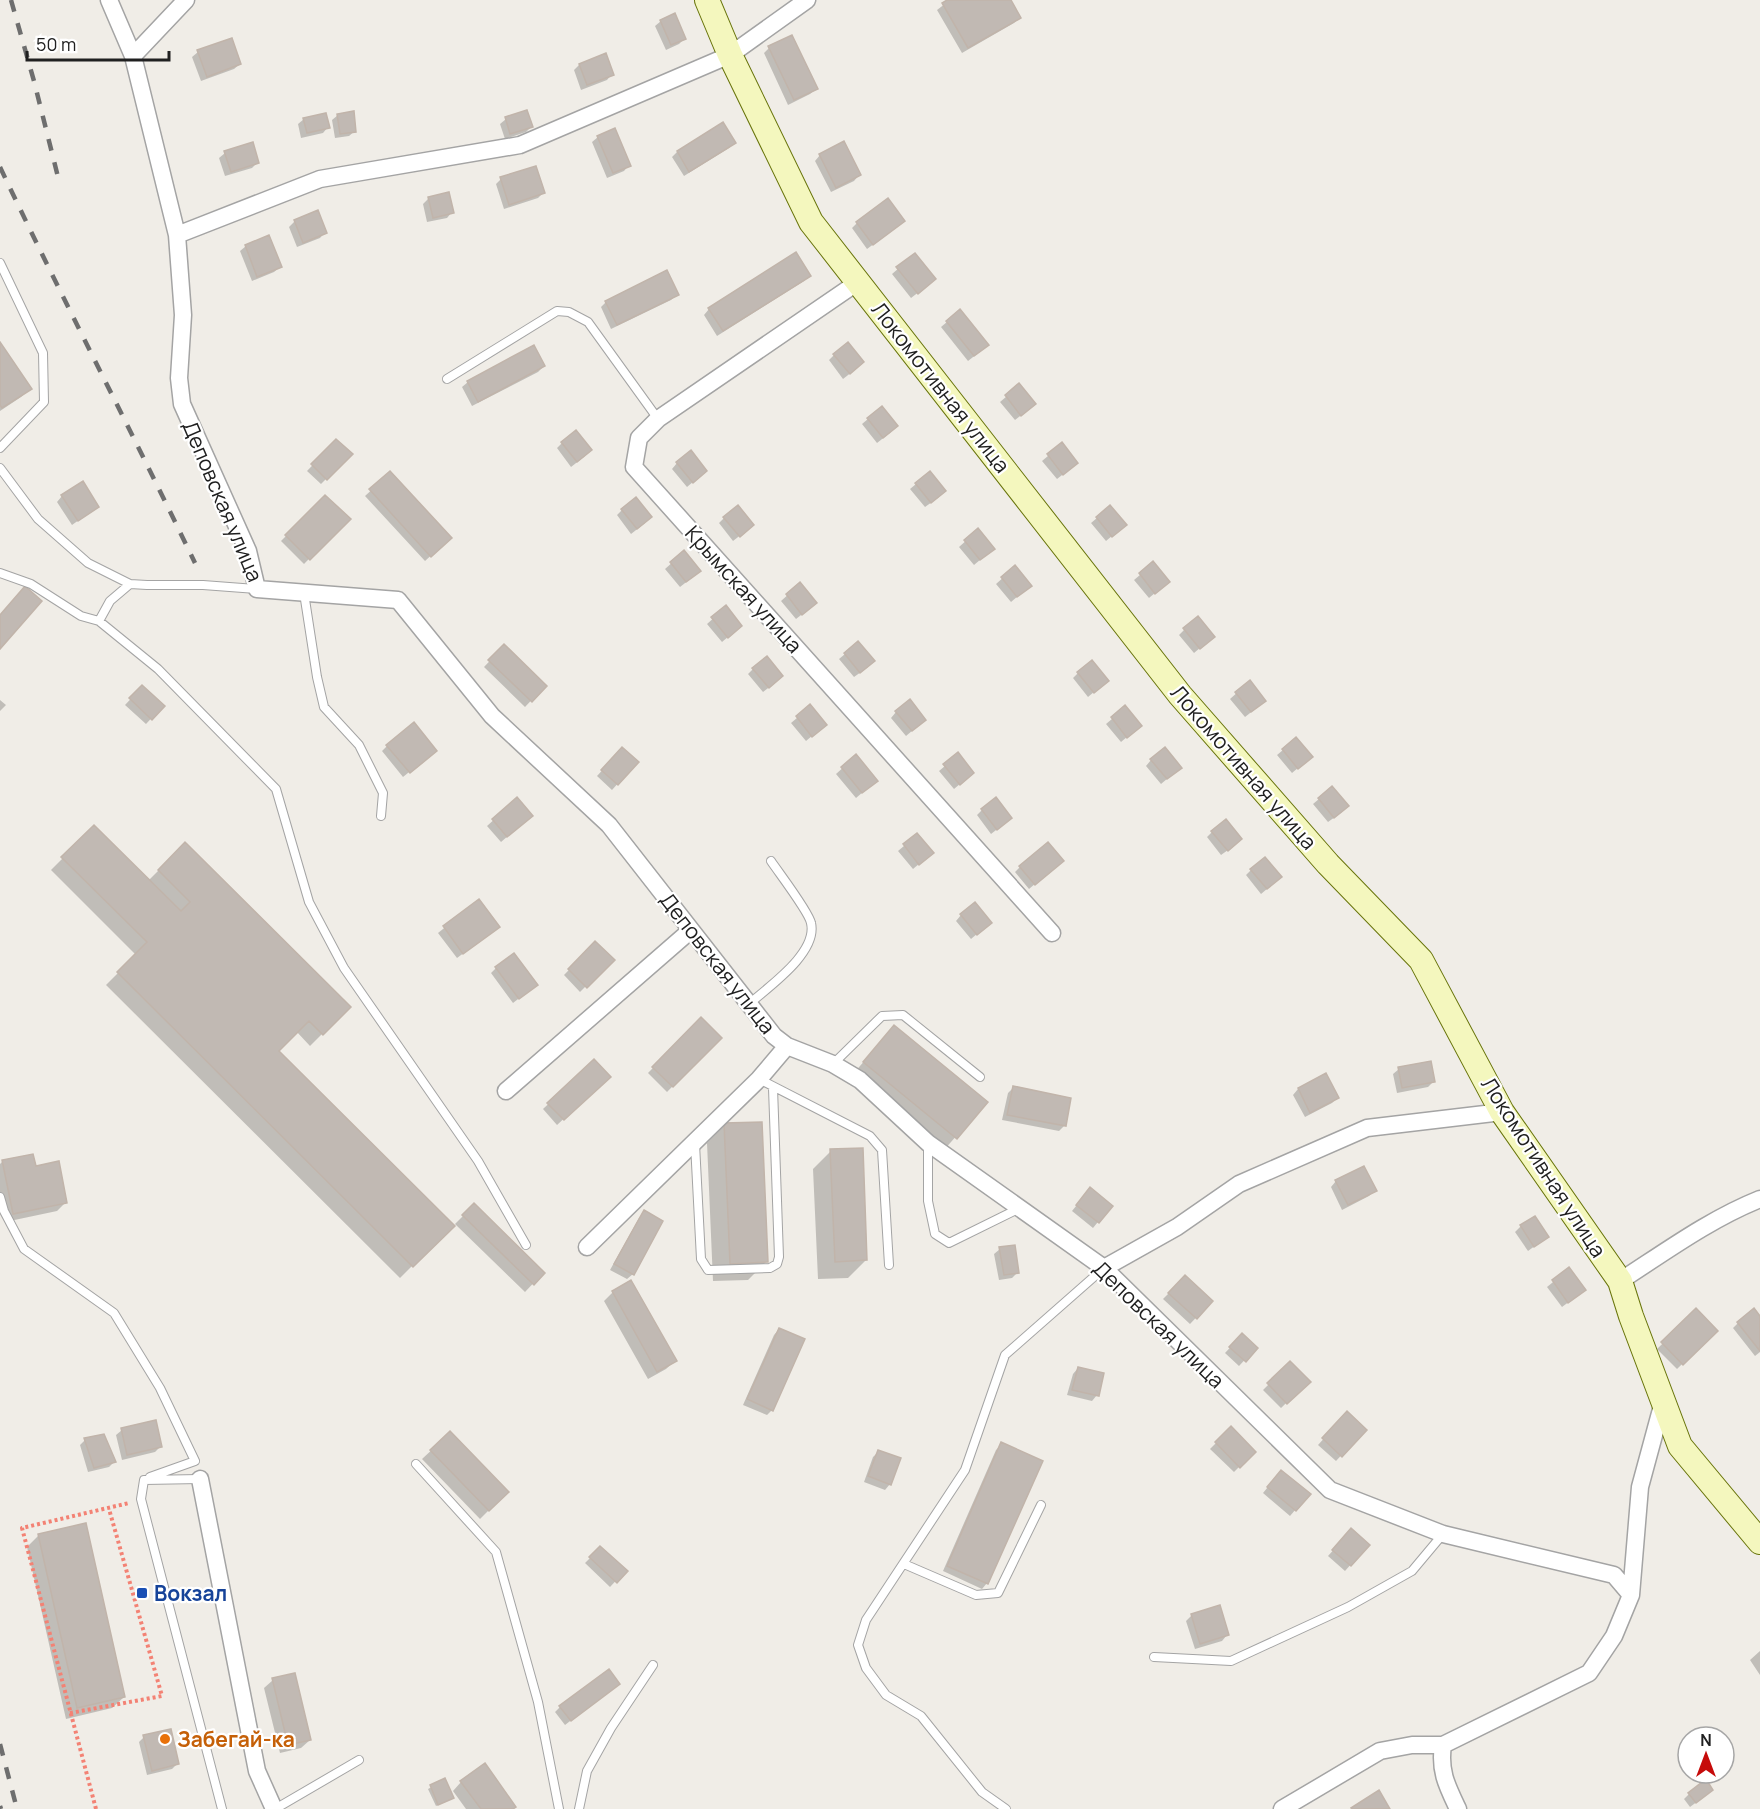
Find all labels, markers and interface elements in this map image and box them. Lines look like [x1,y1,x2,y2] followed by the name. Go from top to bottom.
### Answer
[27,24,170,62] scale bar
[36,32,76,56] text: 50 m
[865,296,1017,478] street label: Локомотивная улица
[176,416,270,586] street label: Деповская улица
[679,519,809,659] street label: Крымская улица
[1165,679,1323,855] street label: Локомотивная улица
[654,887,782,1039] street label: Деповская улица
[1475,1072,1613,1262] street label: Локомотивная улица
[1087,1254,1231,1394] street label: Деповская улица
[154,1579,227,1607] place label: Вокзал
[135,1586,149,1600] marker: Вокзал
[177,1725,295,1753] place label: Забегай-ка
[1676,1725,1736,1785] north arrow
[1700,1729,1712,1751] text: N
[158,1732,172,1746] marker: Забегай-ка

